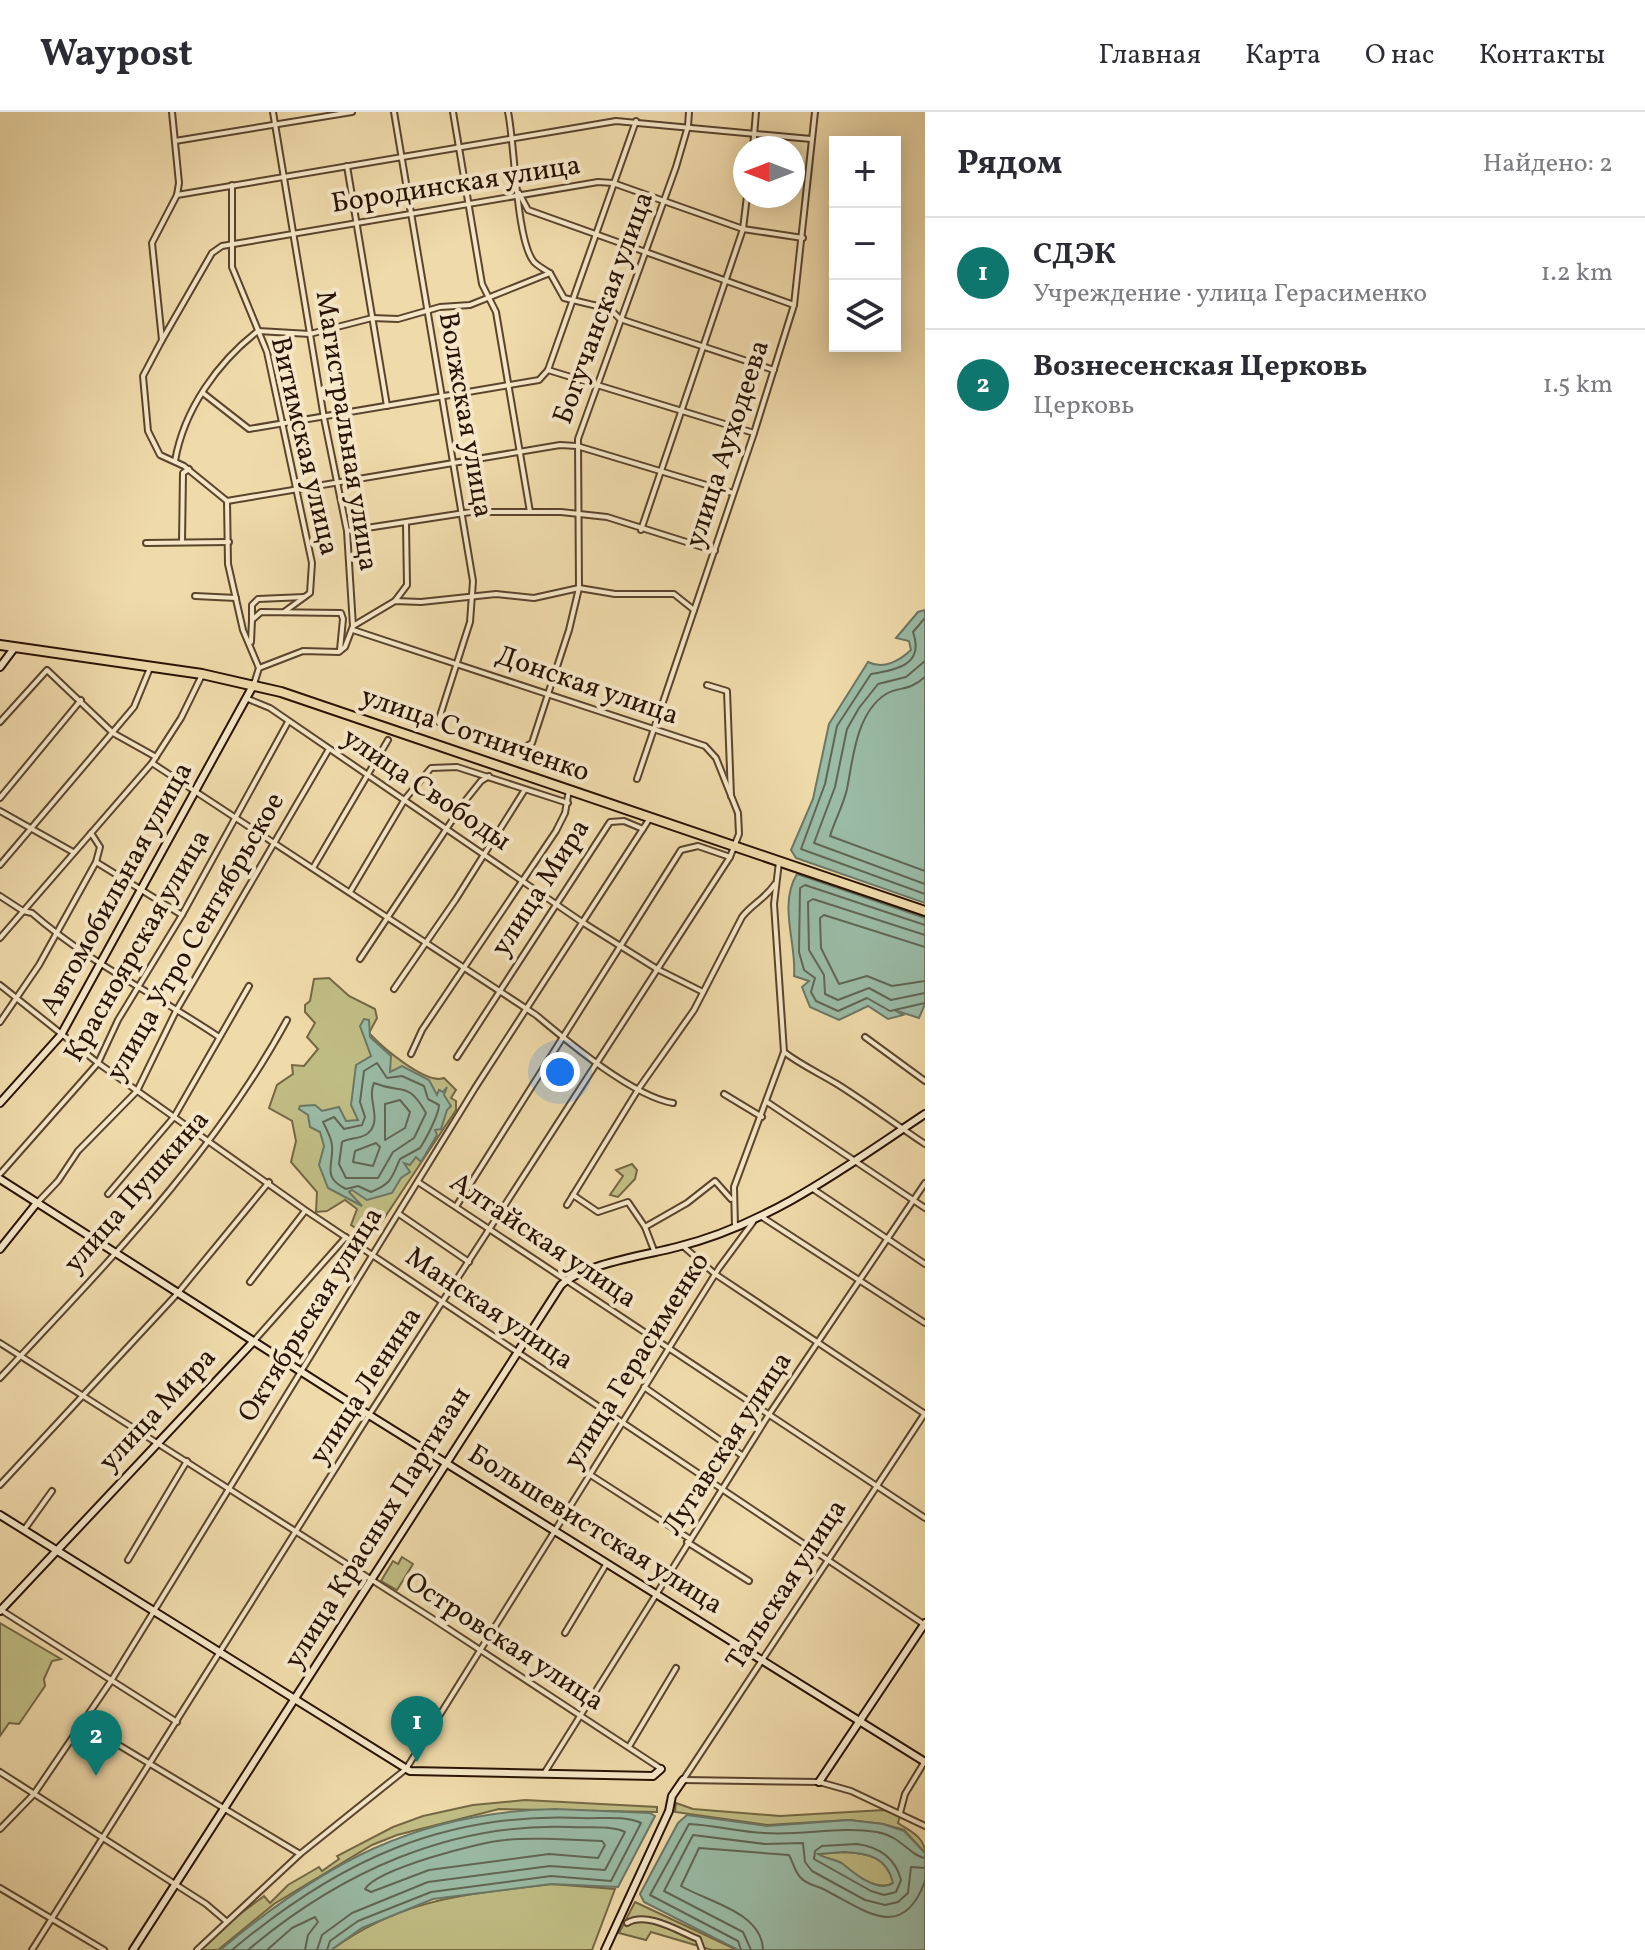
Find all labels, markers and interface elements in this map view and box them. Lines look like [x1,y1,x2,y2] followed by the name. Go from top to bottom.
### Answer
[40,29,193,82] text: Waypost
[1099,36,1201,75] text: Главная
[1245,36,1321,75] text: Карта
[1365,36,1435,75] text: О нас
[1479,36,1605,75] text: Контакты
[733,136,805,208] north arrow
[829,136,901,352] map controls
[829,136,901,208] button: +
[957,141,1062,188] text: Рядом
[329,146,583,224] street label: Бородинская улица
[1483,146,1613,182] text: Найдено: 2
[544,186,664,430] street label: Богучанская улица
[829,208,901,280] button: −
[1033,234,1116,276] text: СДЭК
[978,255,988,291] text: 1
[1540,255,1613,291] text: 1.2 km
[1033,276,1427,312] text: Учреждение · улица Герасименко
[829,280,901,352] button: layers
[305,288,387,574] street label: Магистральная улица
[428,309,502,521] street label: Волжская улица
[260,333,348,559] street label: Витимская улица
[676,335,780,553] street label: улица Ауходеева
[1033,346,1367,388] text: Вознесенская Церковь
[976,367,990,403] text: 2
[1542,367,1613,403] text: 1.5 km
[1033,388,1134,424] text: Церковь
[490,636,684,736] street label: Донская улица
[355,678,595,792] street label: улица Сотниченко
[334,719,518,861] street label: улица Свободы
[31,755,203,1023] street label: Автомобильная улица
[97,786,295,1088] street label: улица Утро Сентябрьское
[482,812,600,964] street label: улица Мира
[55,823,221,1069] street label: Красноярская улица
[540,1052,580,1092] your location
[55,1102,219,1282] street label: улица Пушкина
[441,1164,645,1318] street label: Алтайская улица
[229,1200,393,1430] street label: Октябрьская улица
[397,1238,581,1380] street label: Манская улица
[554,1245,720,1477] street label: улица Герасименко
[300,1300,432,1472] street label: улица Ленина
[90,1339,226,1481] street label: улица Мира
[654,1344,802,1544] street label: Лугавская улица
[275,1379,481,1677] street label: улица Красных Партизан
[460,1436,730,1624] street label: Большевистская улица
[717,1492,857,1678] street label: Тальская улица
[397,1563,611,1721] street label: Островская улица
[391,1696,443,1762] pin: 1
[70,1710,122,1776] pin: 2

